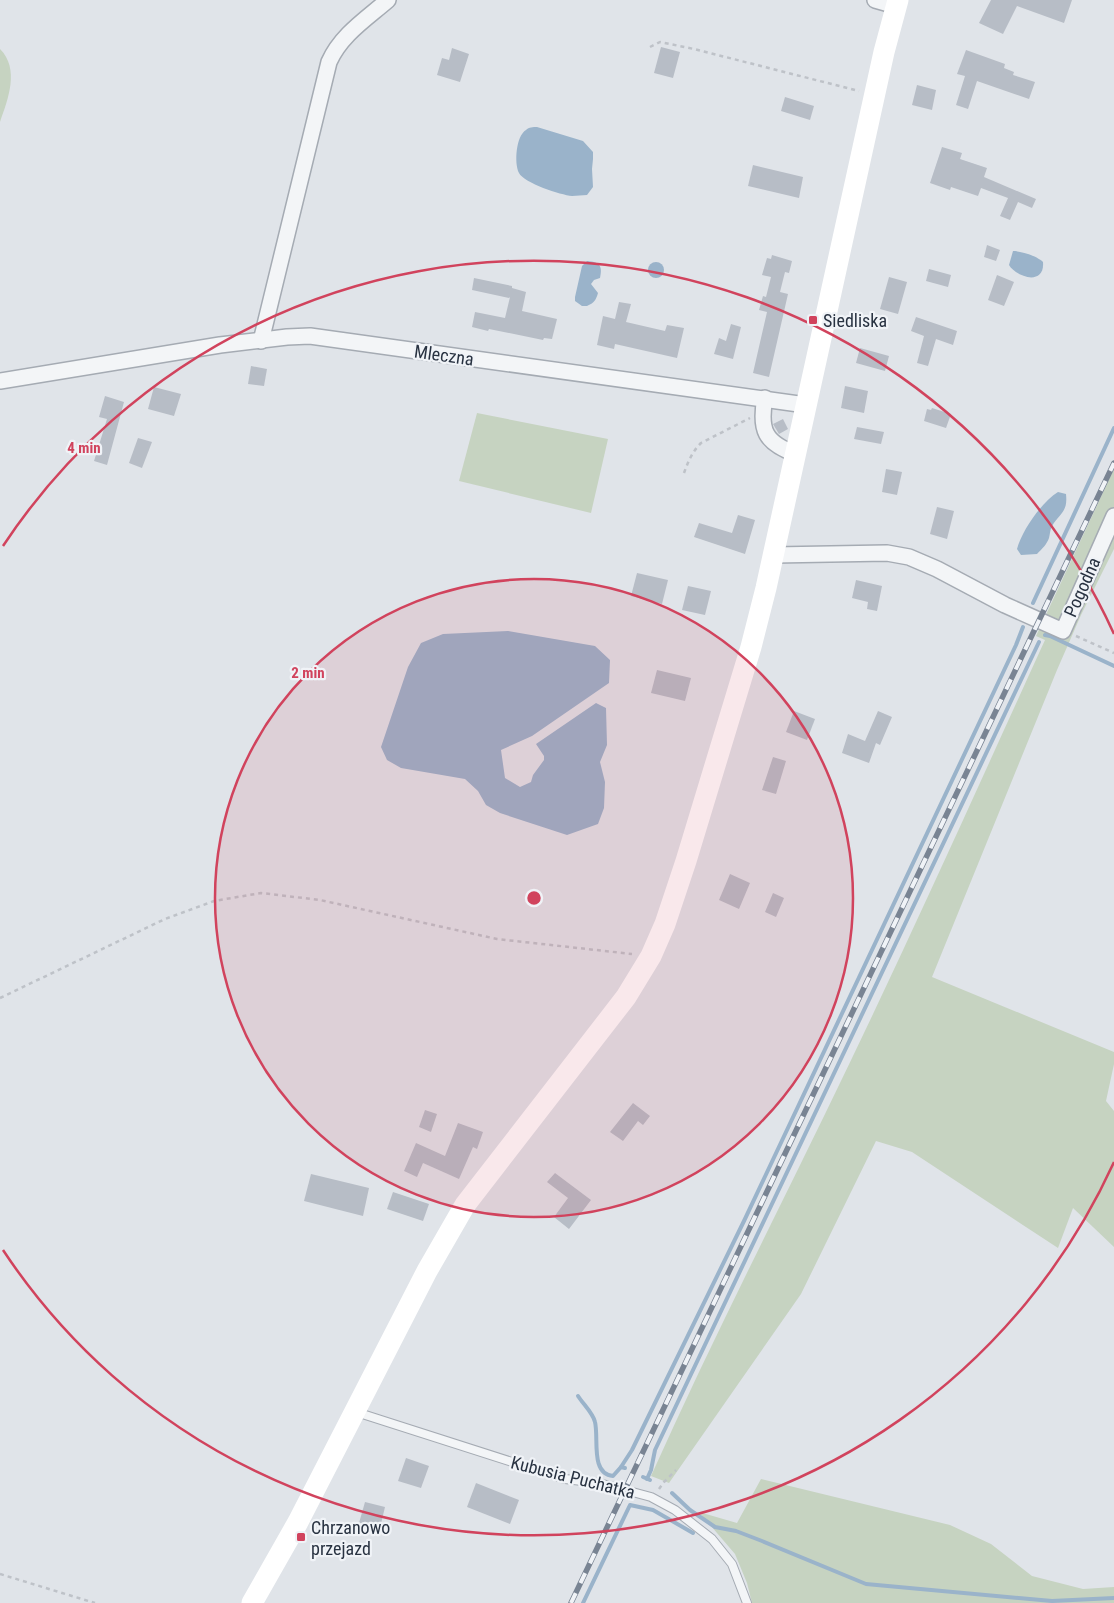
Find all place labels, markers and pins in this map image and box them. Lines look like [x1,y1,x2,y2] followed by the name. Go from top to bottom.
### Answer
[823,310,887,331] place label: Siedliska
[807,314,819,326] marker: Siedliska
[525,889,543,907] centre of rings
[311,1517,390,1559] place label: Chrzanowo przejazd
[295,1531,307,1543] marker: Chrzanowo przejazd

